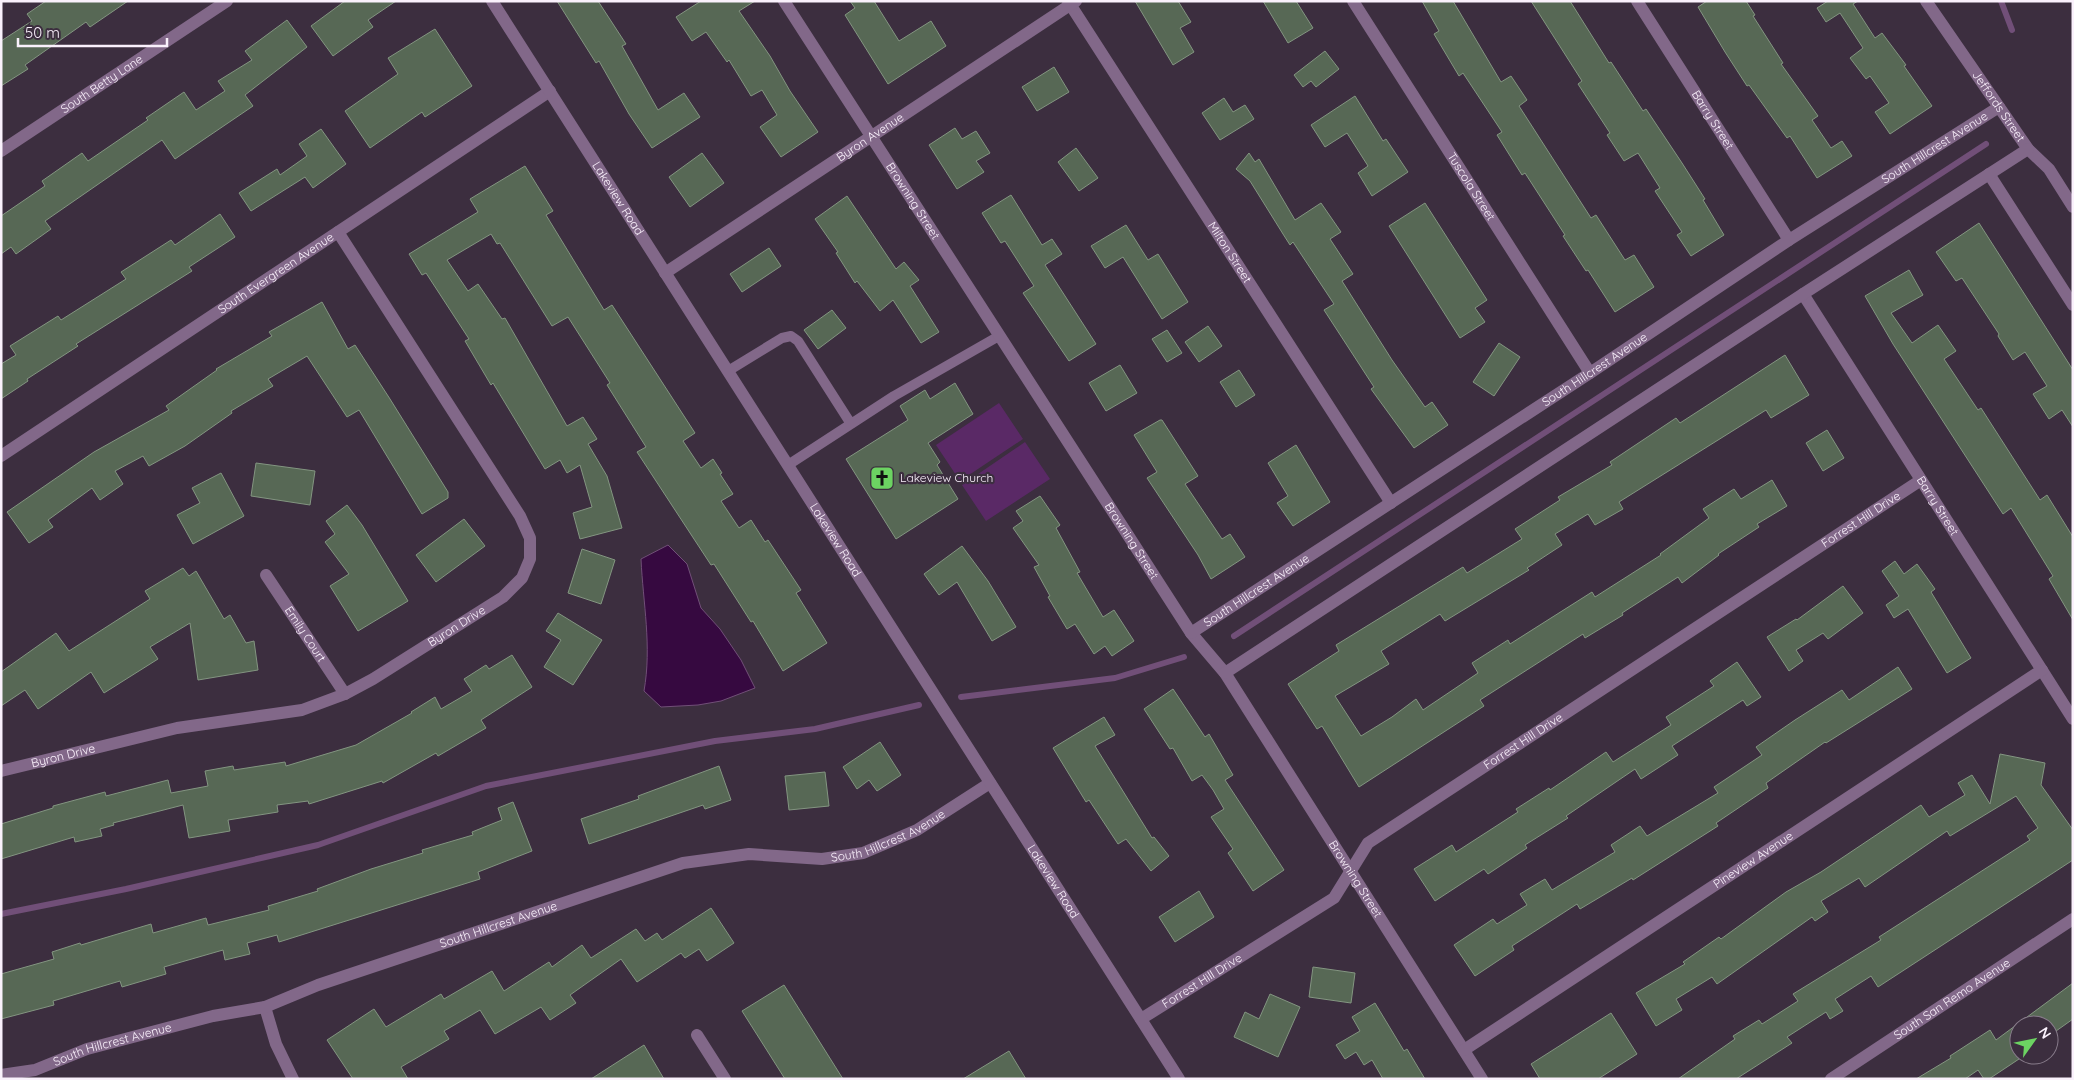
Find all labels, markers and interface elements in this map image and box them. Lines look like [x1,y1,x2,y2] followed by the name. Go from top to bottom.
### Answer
[18,15,166,47] scale bar
[25,23,60,42] text: 50 m
[58,51,146,116] street label: South Betty Lane
[1969,68,2029,145] street label: Jeffords Street
[1689,87,1737,152] street label: Barry Street
[1878,108,1991,187] street label: South Hillcrest Avenue
[833,109,907,164] street label: Byron Avenue
[1444,149,1499,223] street label: Tuscola Street
[589,158,647,238] street label: Lakeview Road
[883,160,944,242] street label: Browning Street
[1205,219,1255,285] street label: Milton Street
[215,229,336,317] street label: South Evergreen Avenue
[1539,329,1650,409] street label: South Hillcrest Avenue
[869,465,895,491] church icon: Lakeview Church
[900,470,993,485] place label: Lakeview Church
[1914,473,1962,538] street label: Barry Street
[1818,488,1903,550] street label: Forrest Hill Drive
[1102,499,1162,582] street label: Browning Street
[807,500,865,579] street label: Lakeview Road
[1200,550,1312,630] street label: South Hillcrest Avenue
[425,602,488,650] street label: Byron Drive
[282,603,330,665] street label: Emily Court
[1480,709,1565,772] street label: Forrest Hill Drive
[30,740,97,770] street label: Byron Drive
[830,806,948,865] street label: South Hillcrest Avenue
[1710,828,1796,891] street label: Pineview Avenue
[1326,837,1386,920] street label: Browning Street
[1024,842,1083,921] street label: Lakeview Road
[437,898,559,951] street label: South Hillcrest Avenue
[1159,950,1245,1011] street label: Forrest Hill Drive
[1891,955,2013,1043] street label: South San Remo Avenue
[2009,1015,2059,1065] north arrow
[51,1019,173,1069] street label: South Hillcrest Avenue
[2035,1024,2055,1042] text: N

